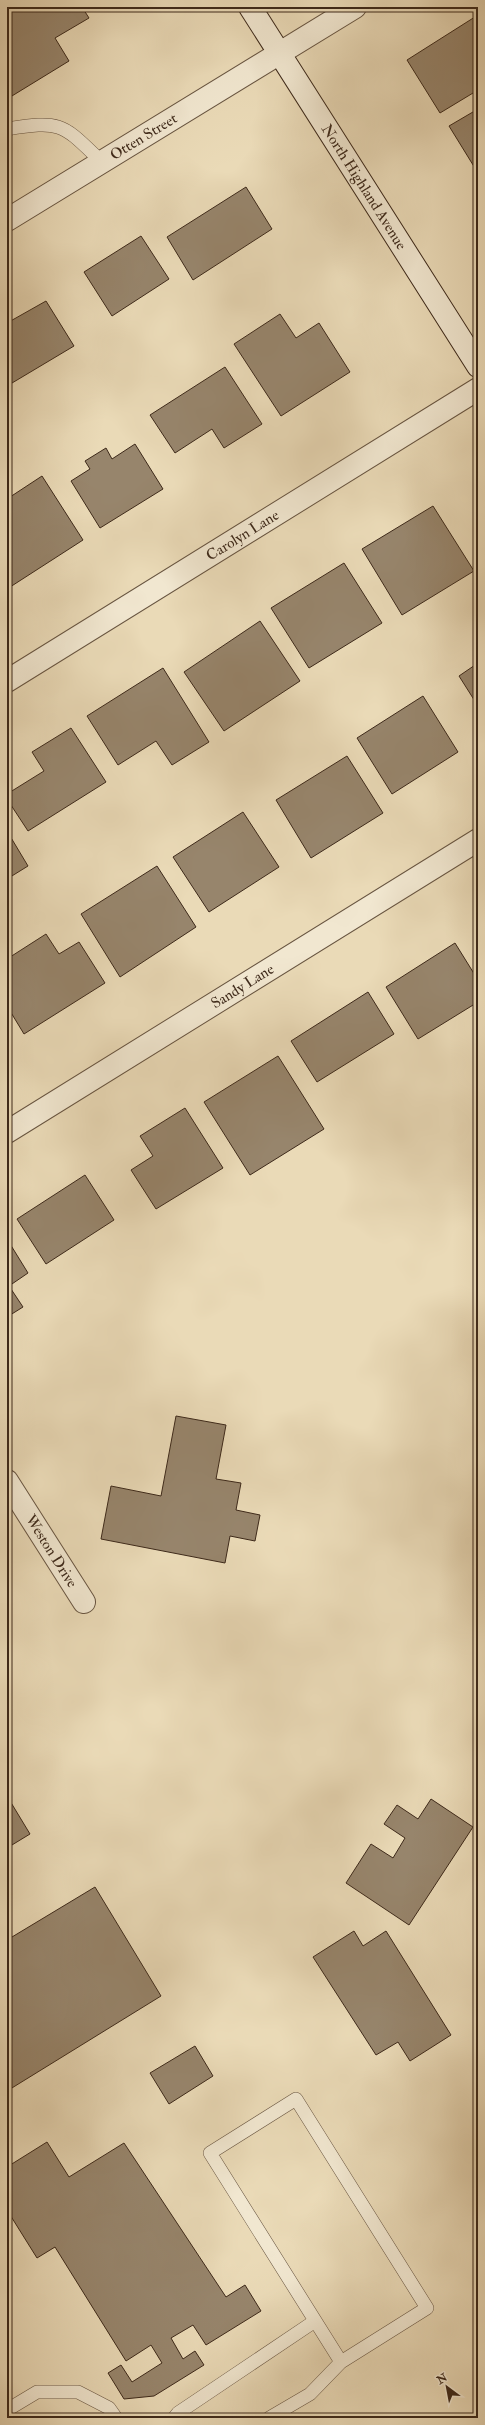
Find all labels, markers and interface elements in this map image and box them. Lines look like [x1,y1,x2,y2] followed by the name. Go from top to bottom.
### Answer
[107,109,181,165] street label: Otten Street
[317,121,411,253] street label: North Highland Avenue
[203,506,283,565] street label: Carolyn Lane
[208,960,278,1013] street label: Sandy Lane
[20,1510,81,1591] street label: Weston Drive
[427,2367,467,2407] north arrow
[433,2370,451,2388] text: N

